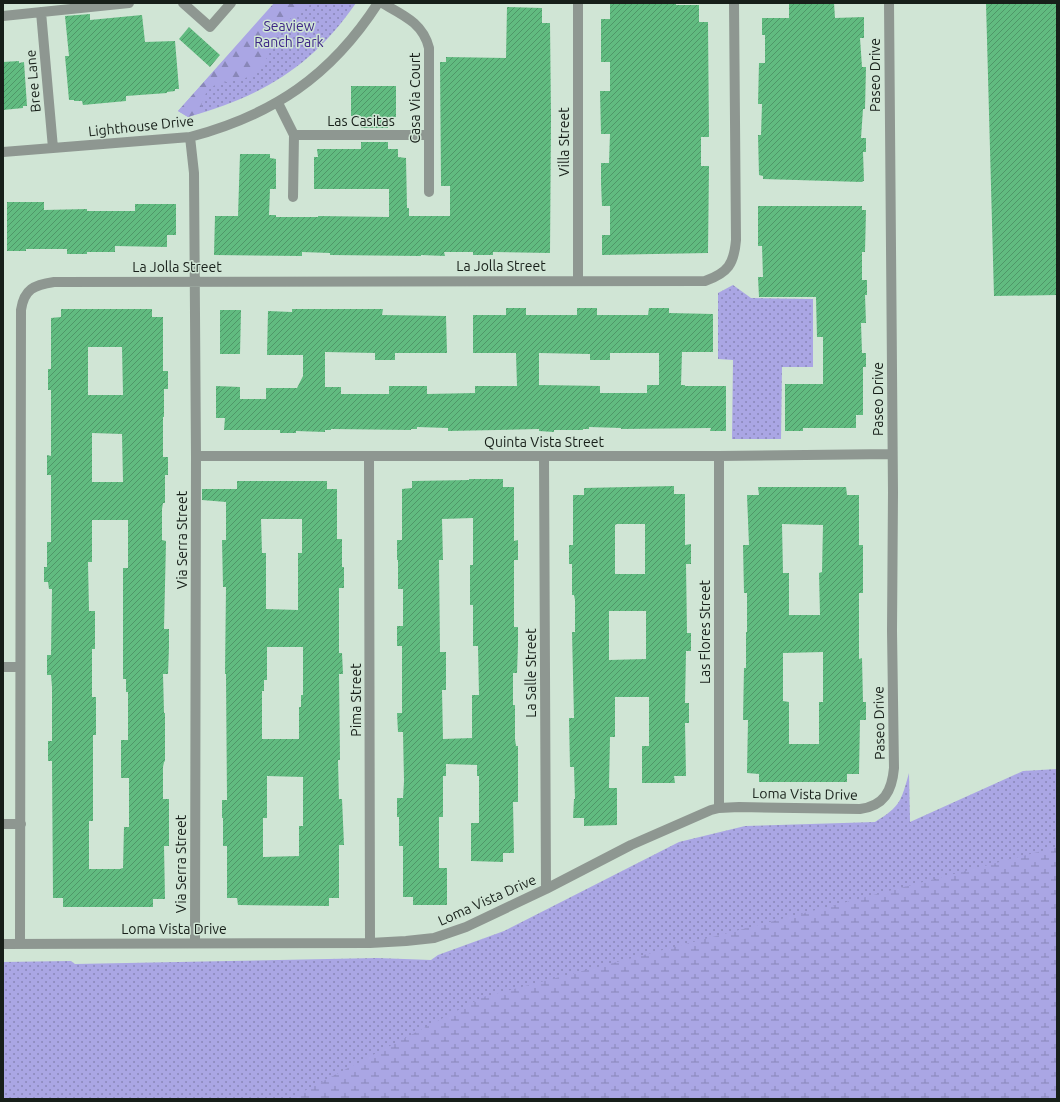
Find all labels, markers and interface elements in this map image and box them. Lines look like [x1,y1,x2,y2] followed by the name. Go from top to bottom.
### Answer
[254,18,324,50] park label: Seaview Ranch Park
[867,38,883,112] street label: Paseo Drive
[22,49,44,113] street label: Bree Lane
[407,52,423,143] street label: Casa Via Court
[556,107,572,177] street label: Villa Street
[87,112,195,140] street label: Lighthouse Drive
[327,113,395,129] street label: Las Casitas
[456,258,546,274] street label: La Jolla Street
[132,259,222,275] street label: La Jolla Street
[870,362,886,436] street label: Paseo Drive
[484,434,604,450] street label: Quinta Vista Street
[174,490,190,589] street label: Via Serra Street
[697,579,713,684] street label: Las Flores Street
[523,628,539,718] street label: La Salle Street
[348,663,364,737] street label: Pima Street
[870,686,888,760] street label: Paseo Drive
[752,785,858,803] street label: Loma Vista Drive
[173,814,189,913] street label: Via Serra Street
[436,871,538,929] street label: Loma Vista Drive
[121,921,227,937] street label: Loma Vista Drive

